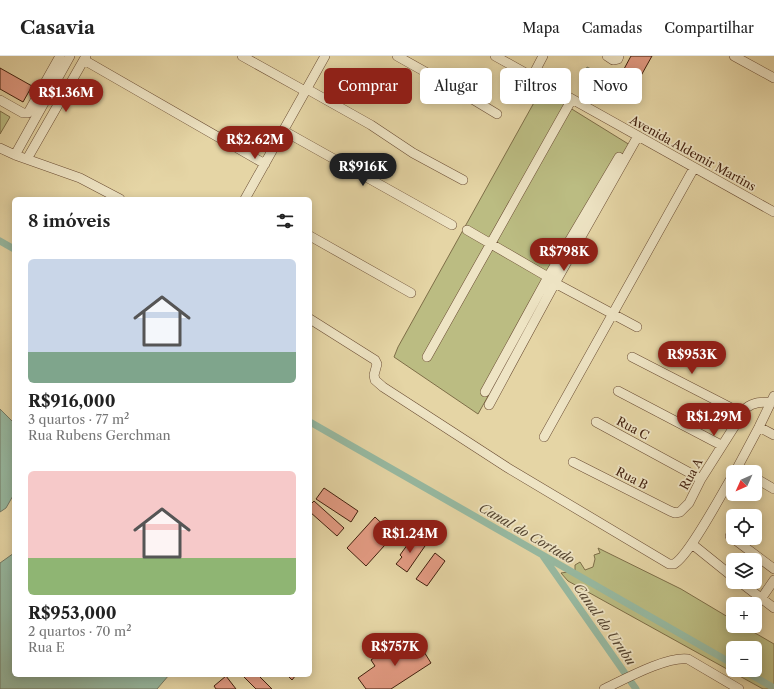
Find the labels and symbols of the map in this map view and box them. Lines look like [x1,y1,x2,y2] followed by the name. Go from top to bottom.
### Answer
[29,79,103,113] pin: R$1.36M
[626,112,759,194] street label: Avenida Aldemir Martins
[218,126,292,160] pin: R$2.62M
[330,153,396,187] pin: R$916K
[531,238,597,272] pin: R$798K
[659,341,725,375] pin: R$953K
[677,403,751,437] pin: R$1.29M
[614,413,652,443] street label: Rua C
[676,455,706,492] street label: Rua A
[613,464,651,492] street label: Rua B
[726,465,762,501] north arrow
[476,499,578,567] water label: Canal do Cortado
[373,520,447,554] pin: R$1.24M
[571,580,639,668] water label: Canal do Urubu
[362,633,428,667] pin: R$757K

